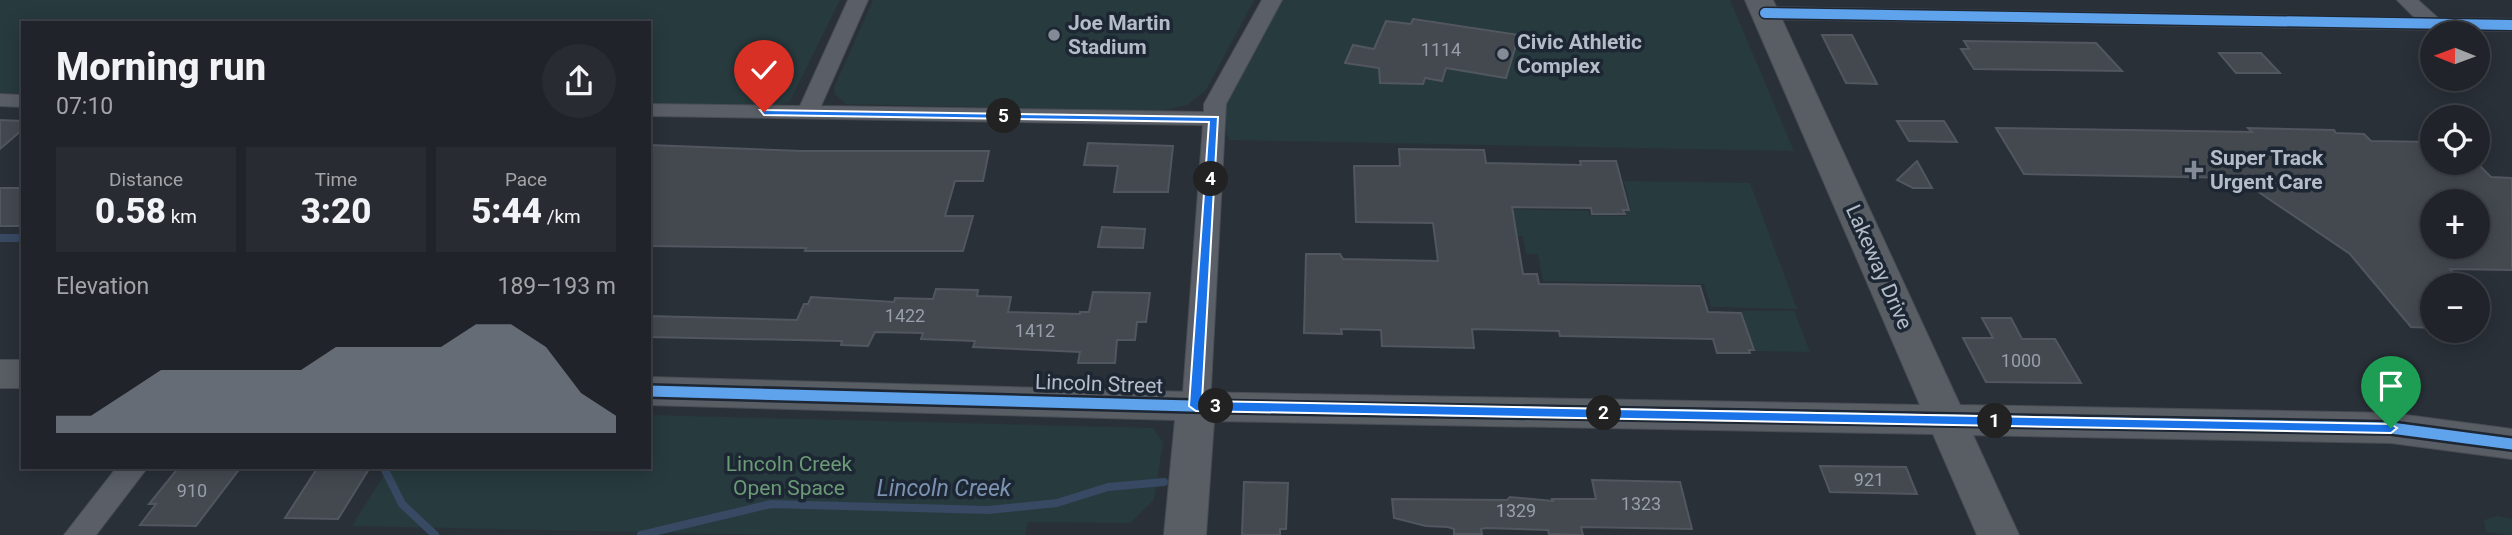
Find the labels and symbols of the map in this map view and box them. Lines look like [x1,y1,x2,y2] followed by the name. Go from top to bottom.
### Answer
[1068,11,1170,59] place label: Joe Martin Stadium
[2420,21,2490,91] north arrow
[1046,27,1062,43] marker: Joe Martin Stadium
[1517,30,1642,78] place label: Civic Athletic Complex
[1421,39,1461,60] house number: 1114
[734,40,794,112] pin
[1495,46,1511,62] marker: Civic Athletic Complex
[986,99,1021,134] pin: 5
[2210,146,2324,194] place label: Super Track Urgent Care
[2184,160,2204,180] marker: Super Track Urgent Care
[1194,162,1228,196] pin: 4
[1841,201,1917,333] street label: Lakeway Drive
[885,305,925,326] house number: 1422
[1015,320,1055,341] house number: 1412
[2001,350,2041,371] house number: 1000
[2361,356,2421,428] pin
[1034,370,1164,398] street label: Lincoln Street
[1198,388,1234,424] pin: 3
[1586,396,1622,430] pin: 2
[1978,404,2012,438] pin: 1
[726,452,853,500] park label: Lincoln Creek Open Space
[1854,469,1884,490] house number: 921
[877,475,1012,502] water label: Lincoln Creek
[177,480,207,501] house number: 910
[1621,493,1661,514] house number: 1323
[1496,500,1536,521] house number: 1329

